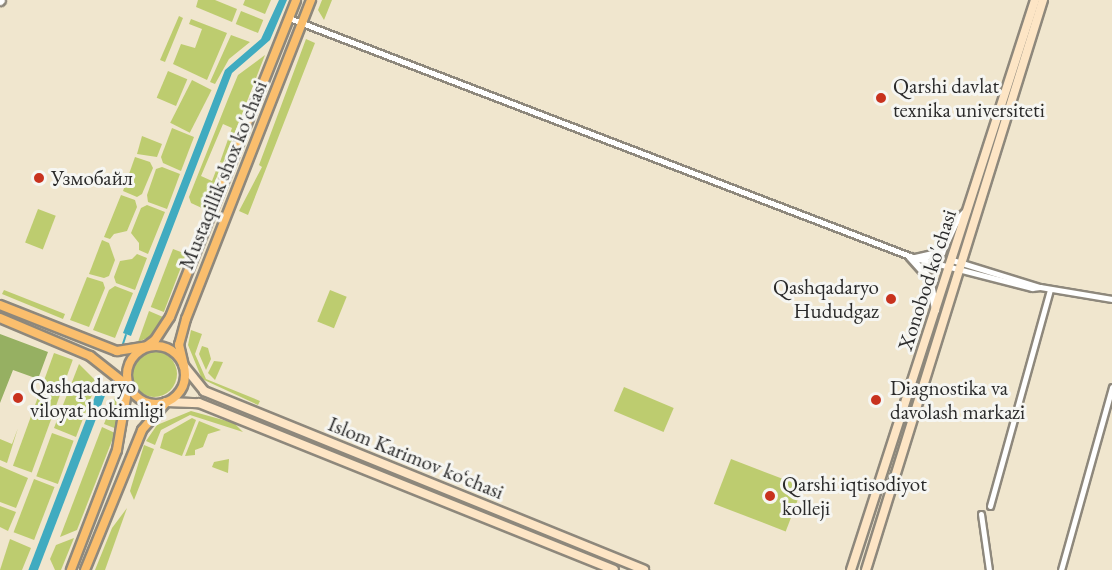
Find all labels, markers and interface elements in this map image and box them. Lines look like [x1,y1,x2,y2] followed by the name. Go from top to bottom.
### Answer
[893,73,1045,123] place label: Qarshi davlat texnika universiteti
[174,77,272,273] street label: Mustaqillik shox ko'chasi
[874,91,888,105] marker: Qarshi davlat texnika universiteti
[51,165,133,191] place label: Узмобайл
[32,171,46,185] marker: Узмобайл
[892,206,962,354] street label: Xonobod ko'chasi
[773,274,879,324] place label: Qashqadaryo Hududgaz
[884,292,898,306] marker: Qashqadaryo Hududgaz
[30,373,164,423] place label: Qashqadaryo viloyat hokimligi
[890,375,1025,425] place label: Diagnostika va davolash markazi
[11,391,25,405] marker: Qashqadaryo viloyat hokimligi
[867,391,885,409] marker: Diagnostika va davolash markazi
[324,411,508,505] street label: Islom Karimov ko‘chasi
[782,471,927,521] place label: Qarshi iqtisodiyot kolleji
[763,489,777,503] marker: Qarshi iqtisodiyot kolleji

